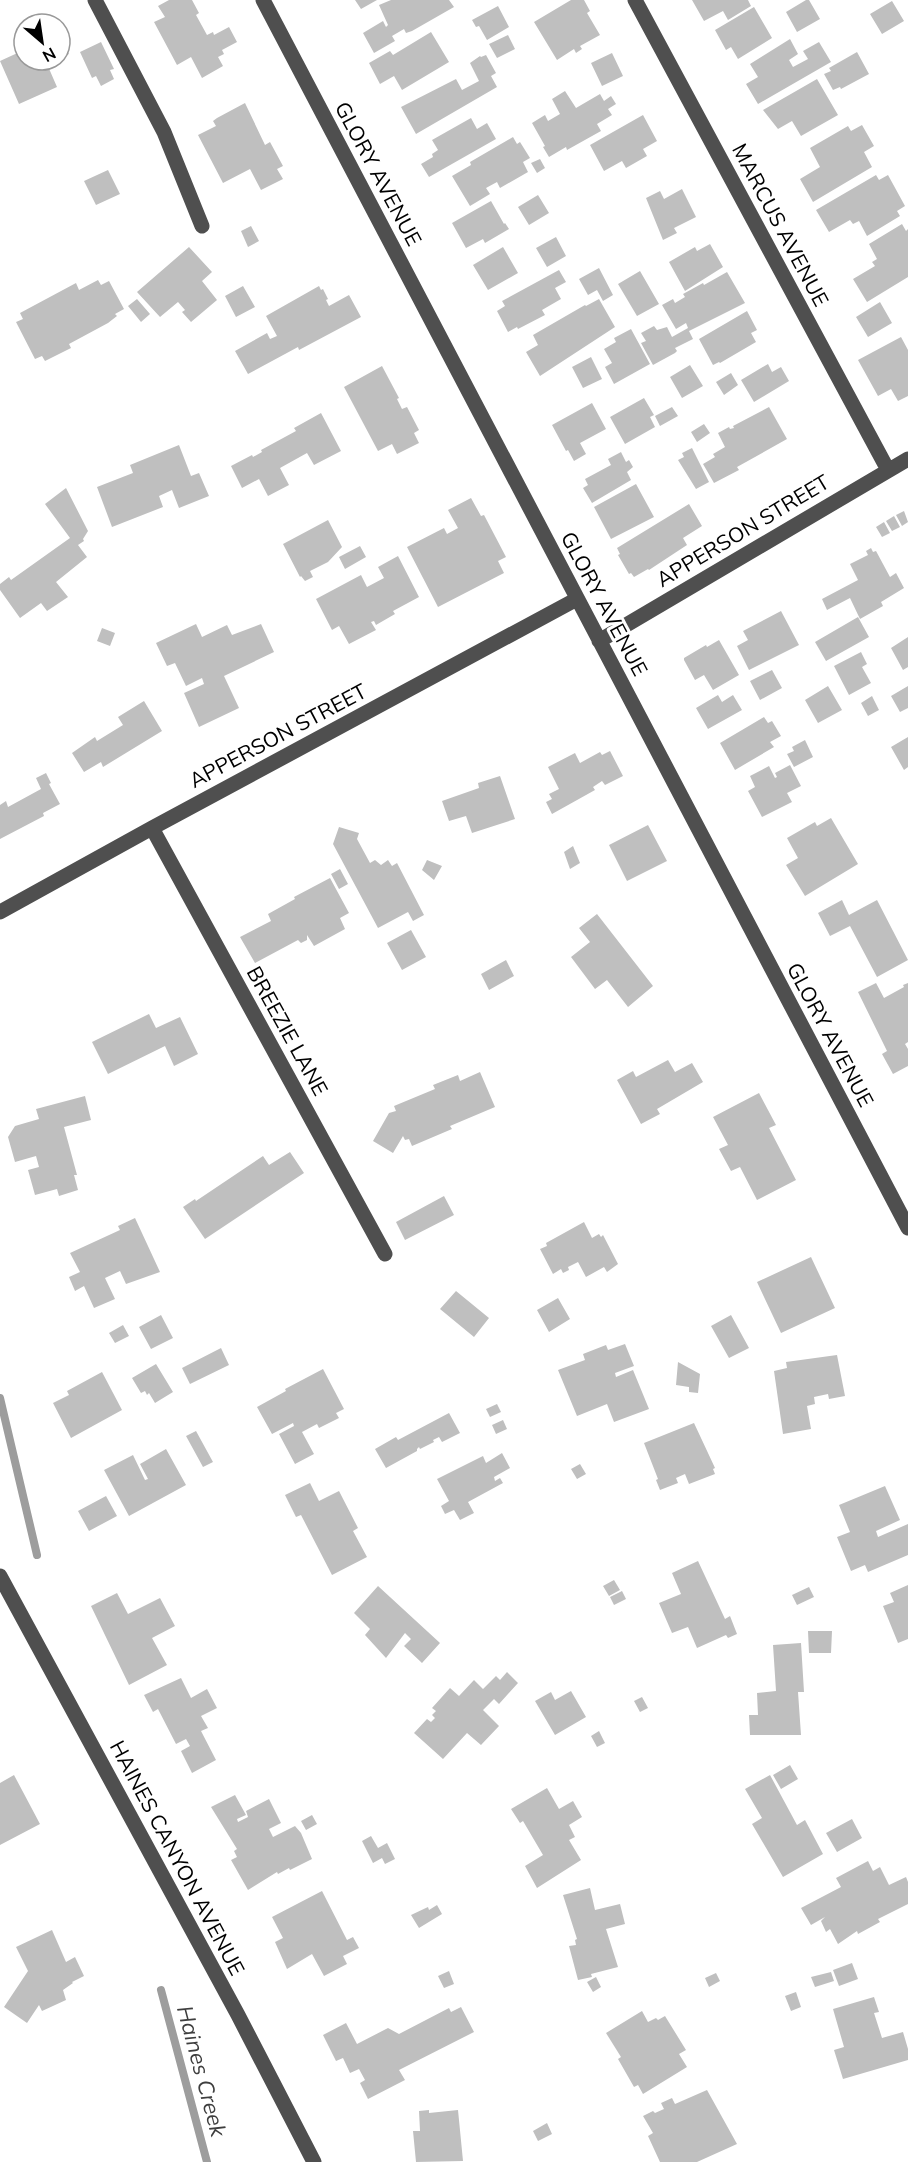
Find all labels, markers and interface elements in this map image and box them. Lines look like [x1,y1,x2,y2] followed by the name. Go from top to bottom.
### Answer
[12,12,72,72] north arrow
[39,43,59,67] text: N
[330,97,428,250] street label: GLORY AVENUE
[727,139,835,310] street label: MARCUS AVENUE
[651,468,834,592] street label: APPERSON STREET
[556,527,654,680] street label: GLORY AVENUE
[184,677,371,793] street label: APPERSON STREET
[782,958,880,1111] street label: GLORY AVENUE
[242,961,334,1100] street label: BREEZIE LANE
[105,1736,251,1979] street label: HAINES CANYON AVENUE
[171,2002,233,2140] water label: Haines Creek

